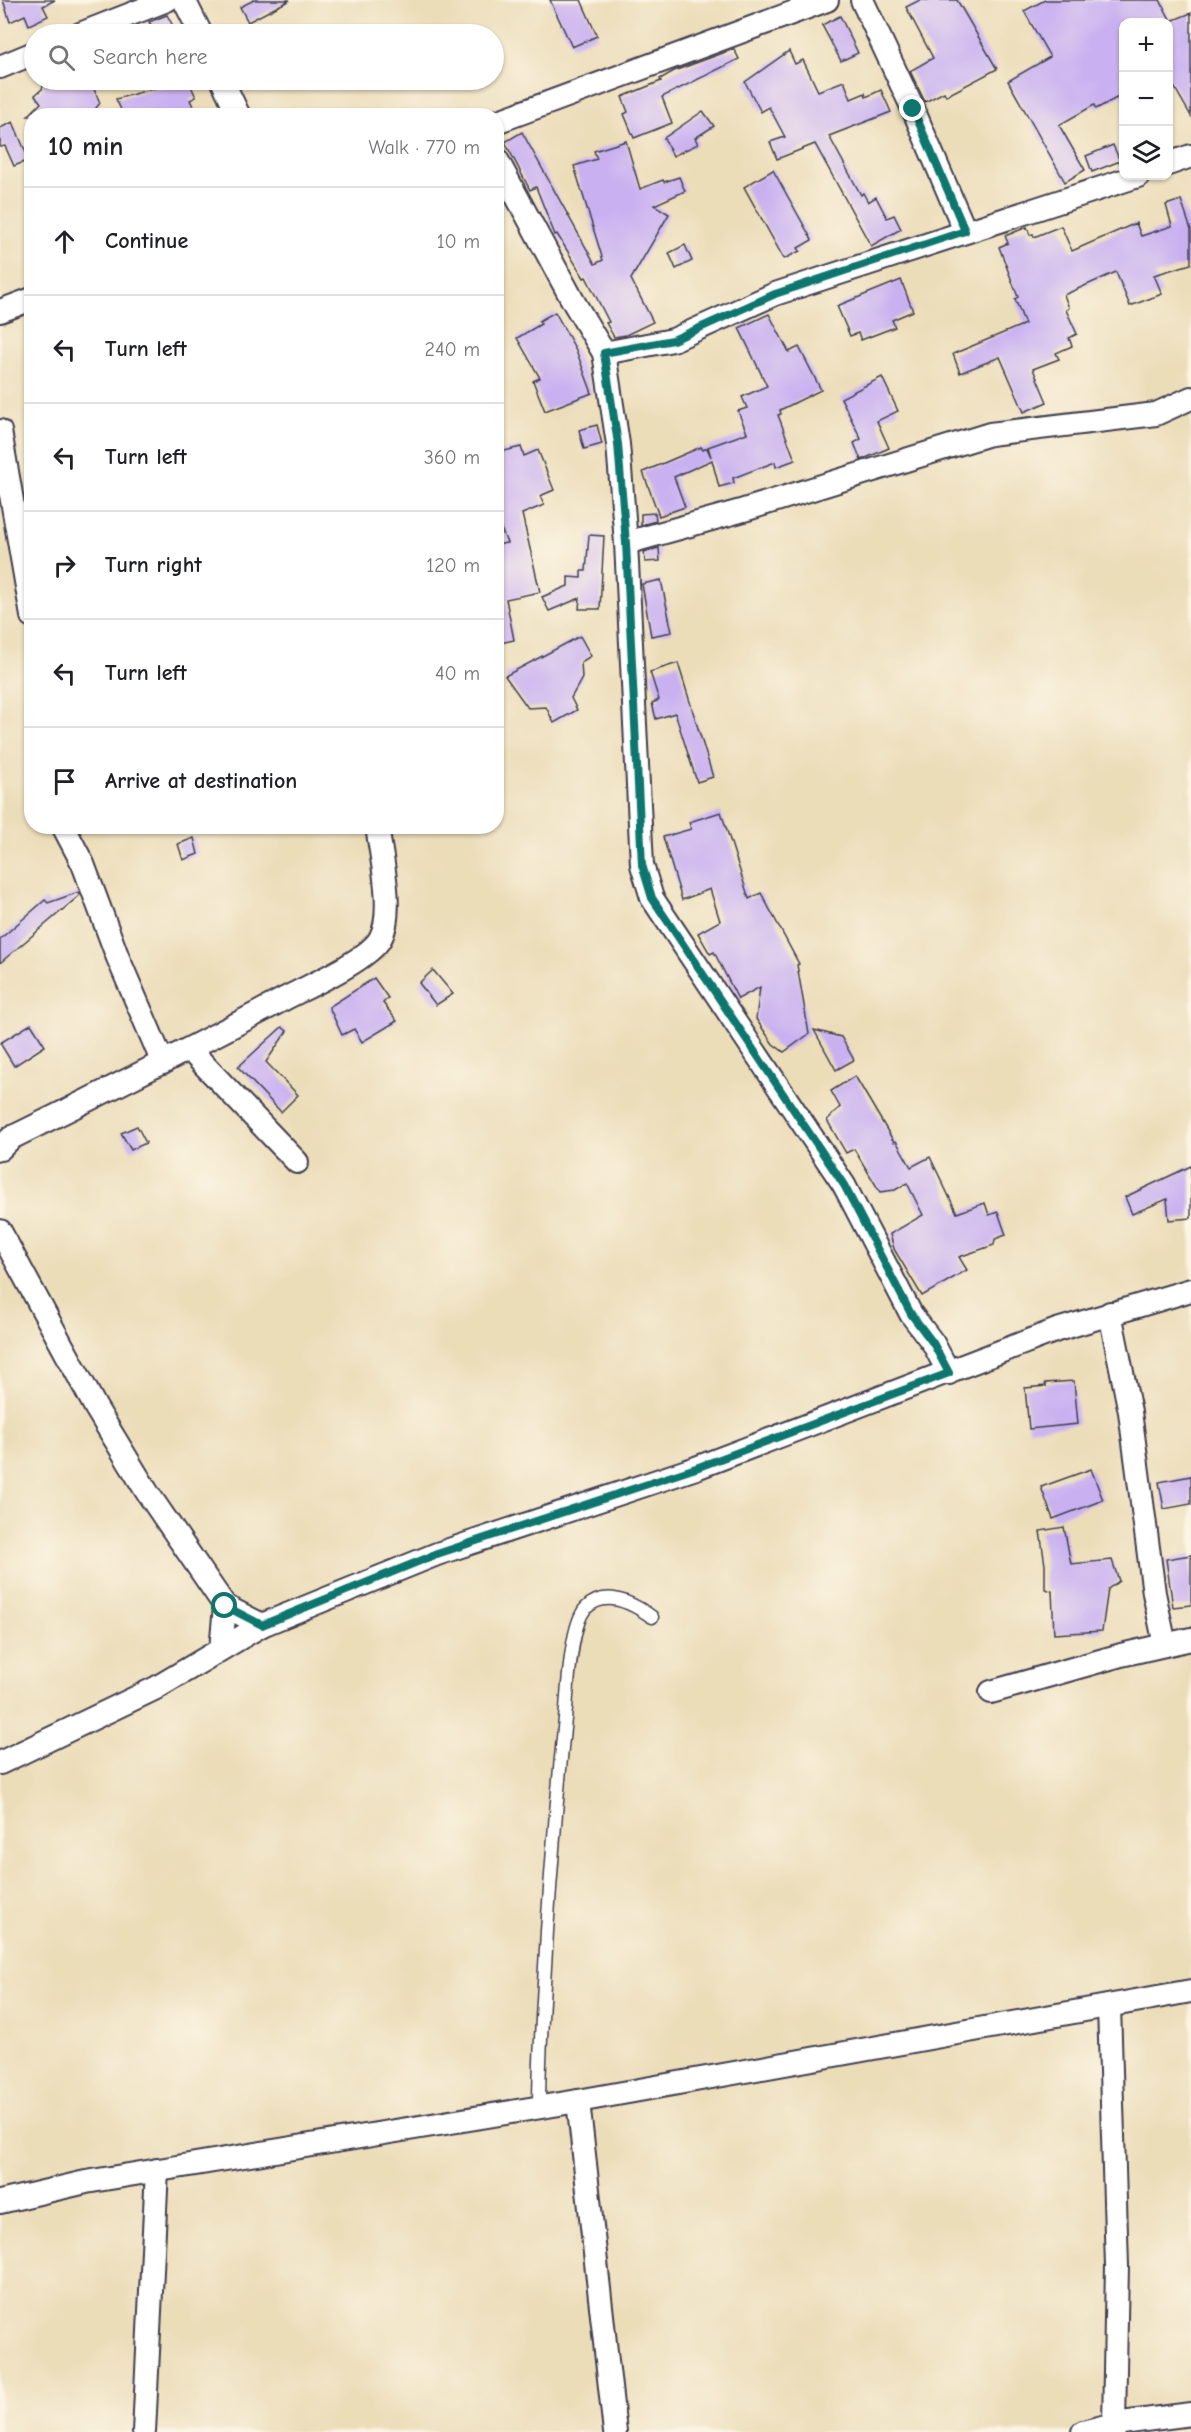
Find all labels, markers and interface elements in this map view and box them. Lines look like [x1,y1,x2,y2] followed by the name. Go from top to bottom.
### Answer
[1119,18,1173,180] map controls
[1119,18,1173,72] button: +
[24,24,504,90] search box
[45,41,78,74] icon: search
[93,44,208,70] text: Search here
[1119,72,1173,126] button: −
[899,95,925,121] route end
[1119,126,1173,180] button: layers
[48,132,123,162] text: 10 min
[368,136,480,159] text: Walk · 770 m
[48,225,81,258] icon: ahead
[105,228,188,254] text: Continue
[437,230,480,253] text: 10 m
[48,333,81,366] icon: left
[105,336,187,362] text: Turn left
[425,338,480,361] text: 240 m
[48,441,81,474] icon: left
[105,444,187,470] text: Turn left
[424,446,480,469] text: 360 m
[48,549,81,582] icon: right
[105,552,202,578] text: Turn right
[426,554,480,577] text: 120 m
[48,657,81,690] icon: left
[105,660,187,686] text: Turn left
[435,662,480,685] text: 40 m
[48,765,81,798] icon: arrive
[105,768,297,794] text: Arrive at destination
[211,1592,237,1618] route start

